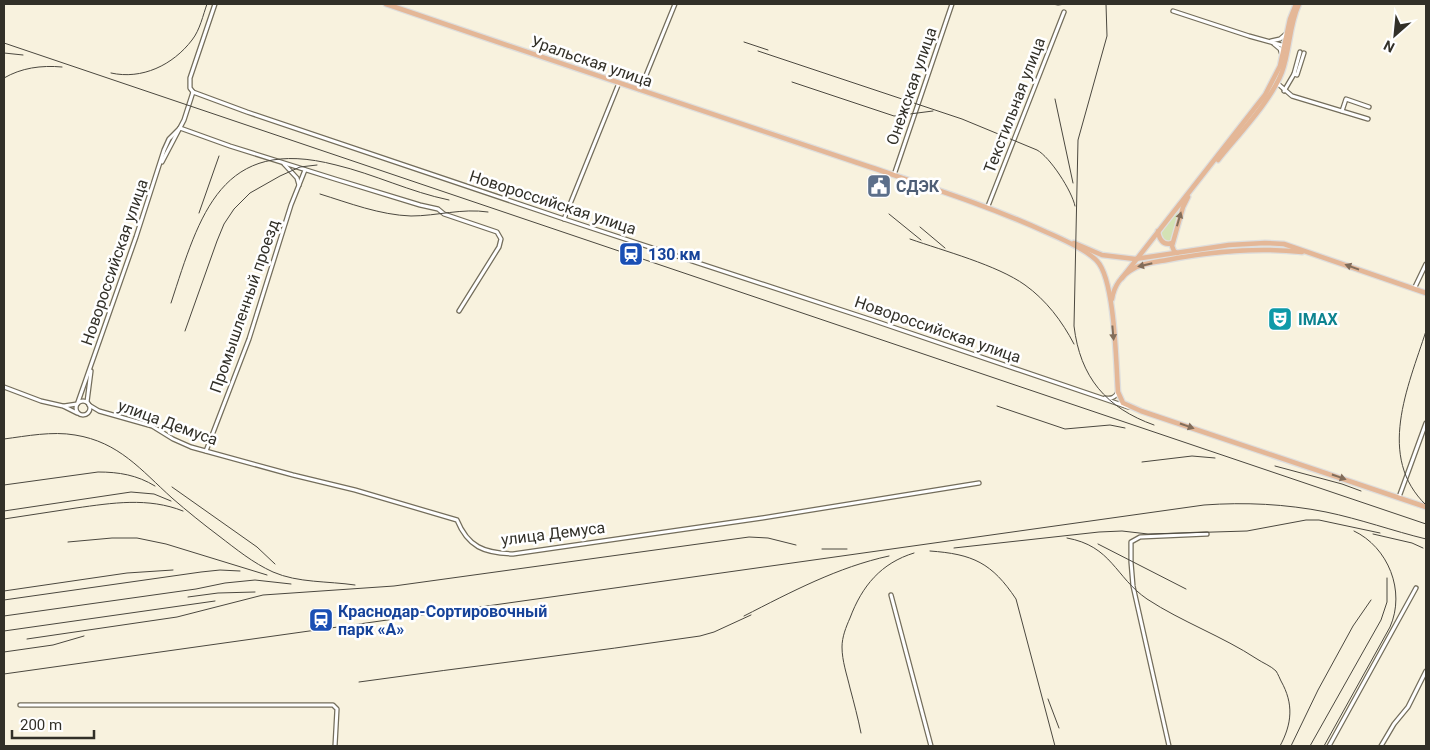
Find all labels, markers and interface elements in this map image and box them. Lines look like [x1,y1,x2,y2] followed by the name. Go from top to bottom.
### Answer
[1370,10,1420,60] north arrow
[882,25,941,148] street label: Онежская улица
[529,32,655,91] street label: Уральская улица
[980,35,1049,176] street label: Текстильная улица
[1381,37,1397,56] text: N
[467,166,639,238] street label: Новороссийская улица
[866,173,892,199] public building icon: СДЭК
[77,177,152,348] street label: Новороссийская улица
[896,177,940,196] place label: СДЭК
[1176,212,1184,227] one-way arrow
[206,217,283,395] street label: Промышленный проезд
[618,241,644,267] station icon: 130 км
[648,245,701,264] place label: 130 км
[1138,261,1153,269] one-way arrow
[1344,263,1359,270] one-way arrow
[852,292,1023,367] street label: Новороссийская улица
[1267,306,1293,332] theatre icon: IMAX
[1298,310,1338,329] place label: IMAX
[1110,325,1118,341] one-way arrow
[115,396,220,449] street label: улица Демуса
[1180,423,1195,430] one-way arrow
[1332,474,1347,481] one-way arrow
[500,518,606,549] street label: улица Демуса
[338,602,547,639] place label: Краснодар-Сортировочный парк «А»
[308,607,334,633] station icon: Краснодар-Сортировочный парк «А»
[12,708,95,740] scale bar
[20,716,62,734] text: 200 m

